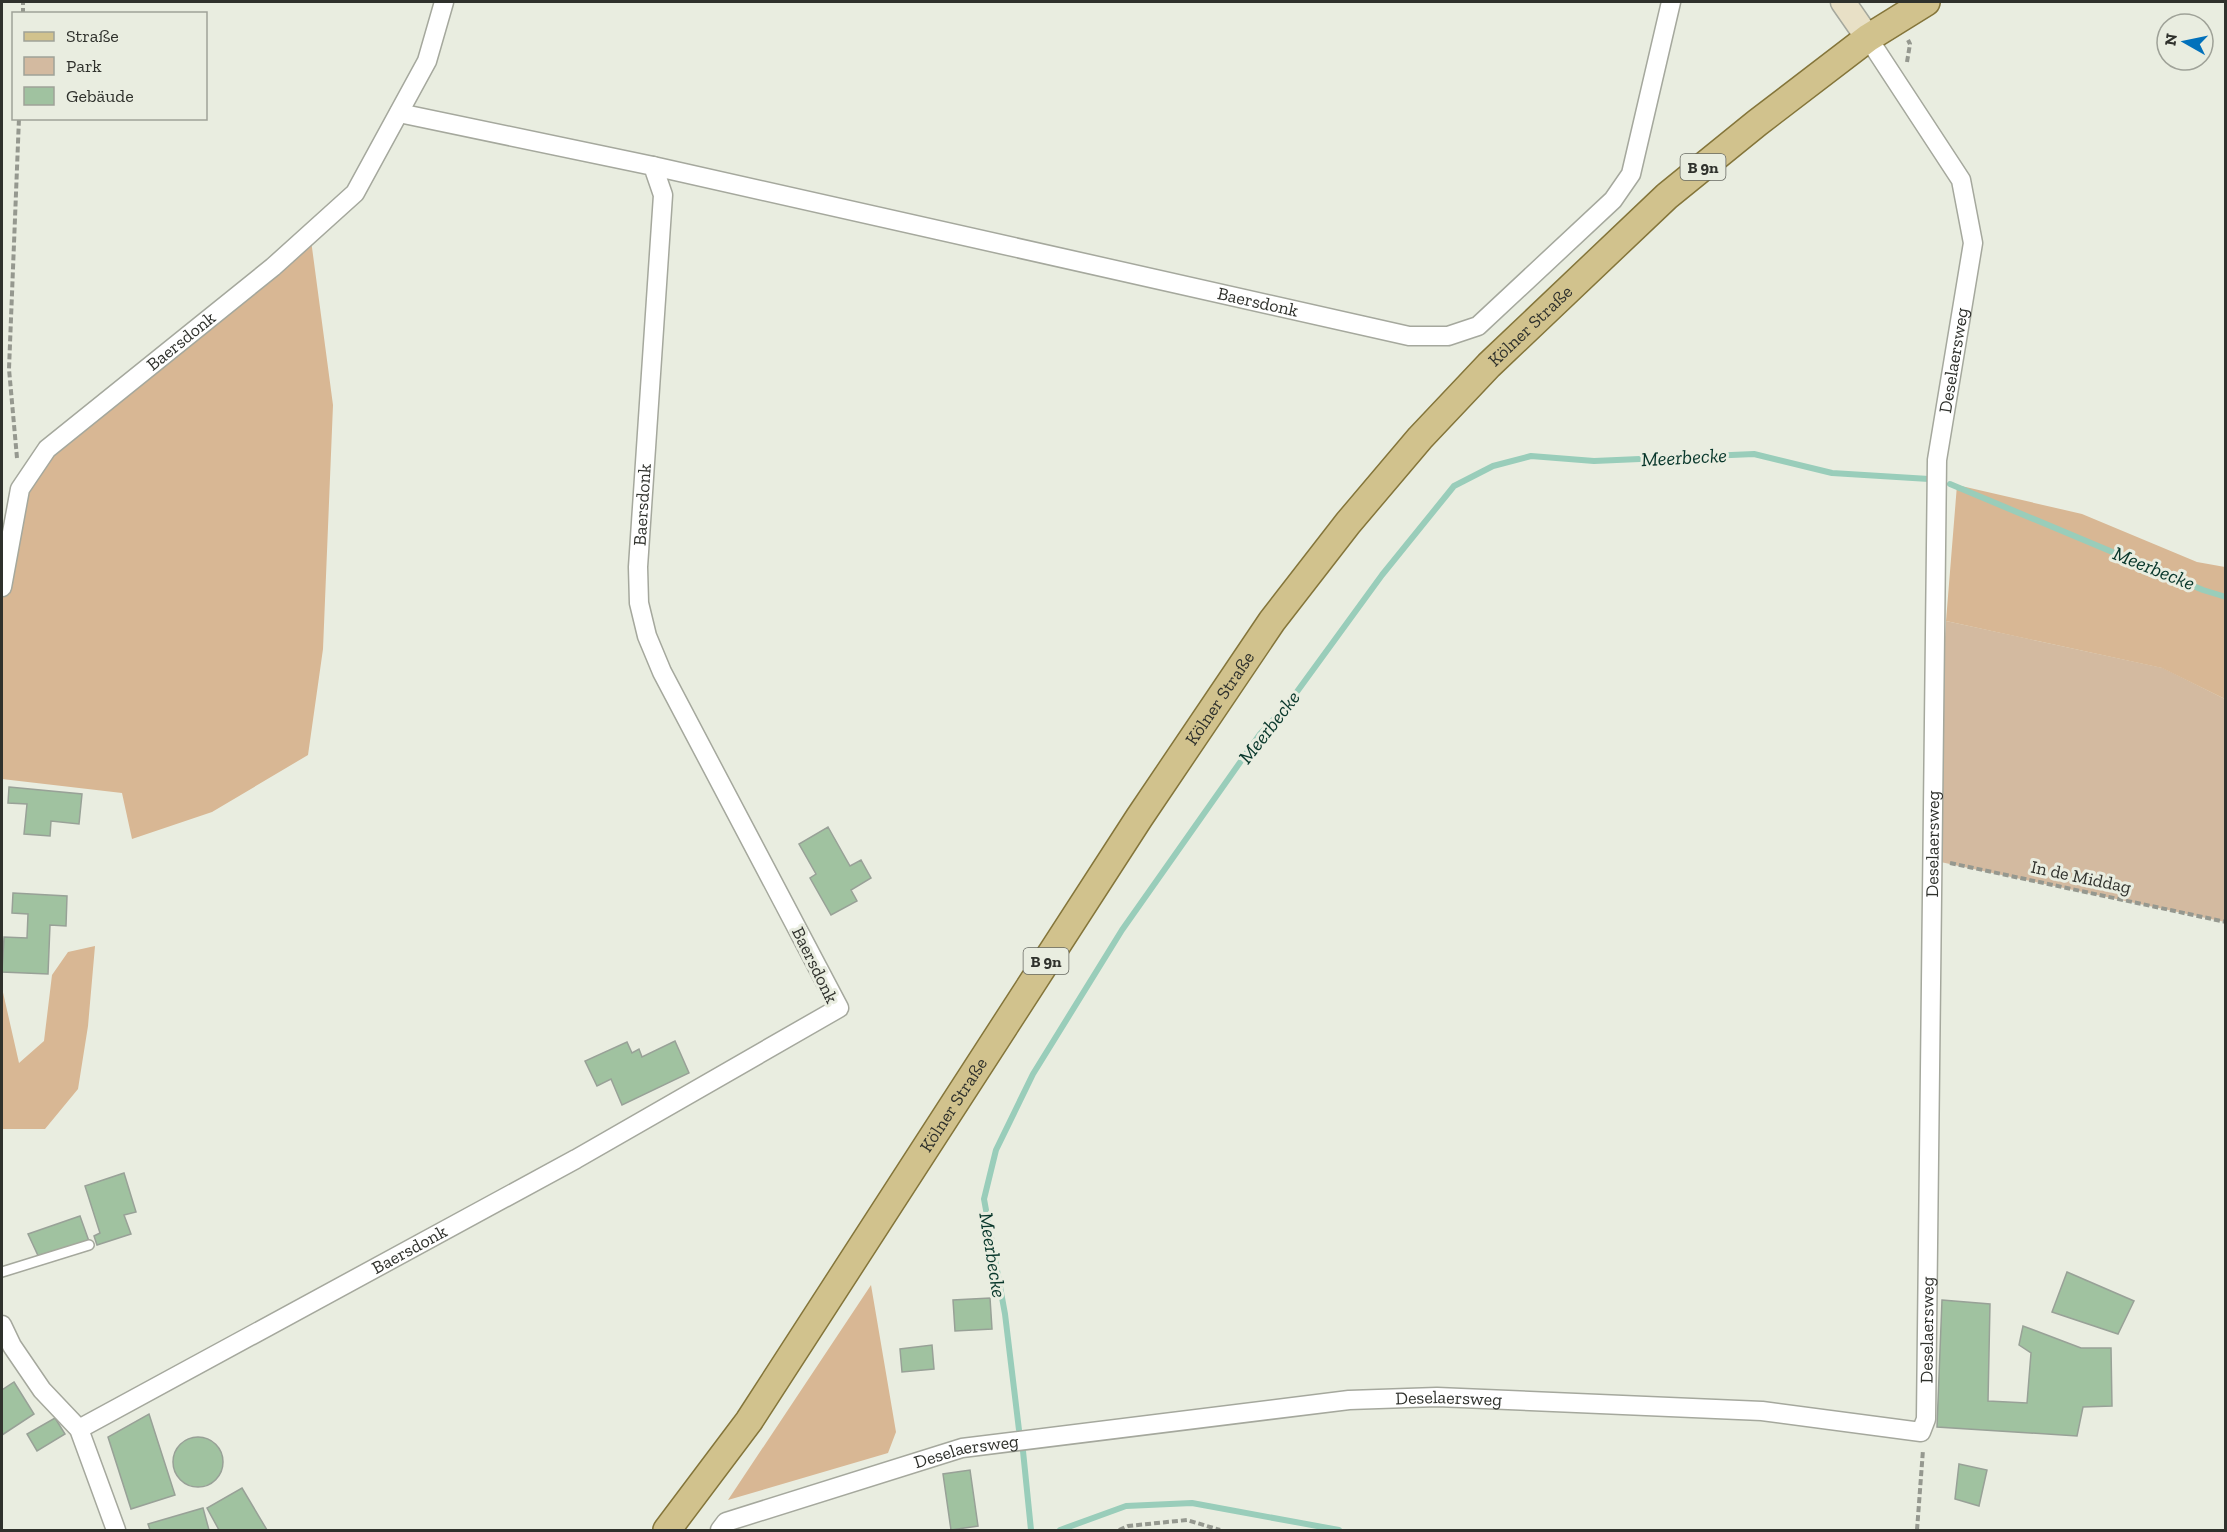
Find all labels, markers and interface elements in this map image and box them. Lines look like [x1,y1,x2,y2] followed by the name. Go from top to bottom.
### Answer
[12,12,207,120] legend
[2155,12,2215,72] north arrow
[66,25,119,47] text: Straße
[2160,32,2181,47] text: N
[66,55,102,77] text: Park
[66,85,134,107] text: Gebäude
[1680,154,1726,180] road number: B 9n
[1483,281,1577,371] street label: Kölner Straße
[1215,282,1301,322] street label: Baersdonk
[142,306,220,375] street label: Baersdonk
[1934,306,1973,415] street label: Deselaersweg
[1640,443,1728,471] water label: Meerbecke
[628,462,656,547] street label: Baersdonk
[2110,541,2198,595] water label: Meerbecke
[1180,647,1259,749] street label: Kölner Straße
[1233,686,1305,768] water label: Meerbecke
[1921,790,1944,898] street label: Deselaersweg
[2029,856,2133,898] street label: In de Middag
[787,923,843,1007] street label: Baersdonk
[1024,948,1068,974] road number: B 9n
[915,1053,992,1156] street label: Kölner Straße
[974,1211,1012,1299] water label: Meerbecke
[368,1220,451,1279] street label: Baersdonk
[1915,1276,1939,1384] street label: Deselaersweg
[1395,1386,1503,1411] street label: Deselaersweg
[911,1430,1020,1473] street label: Deselaersweg

